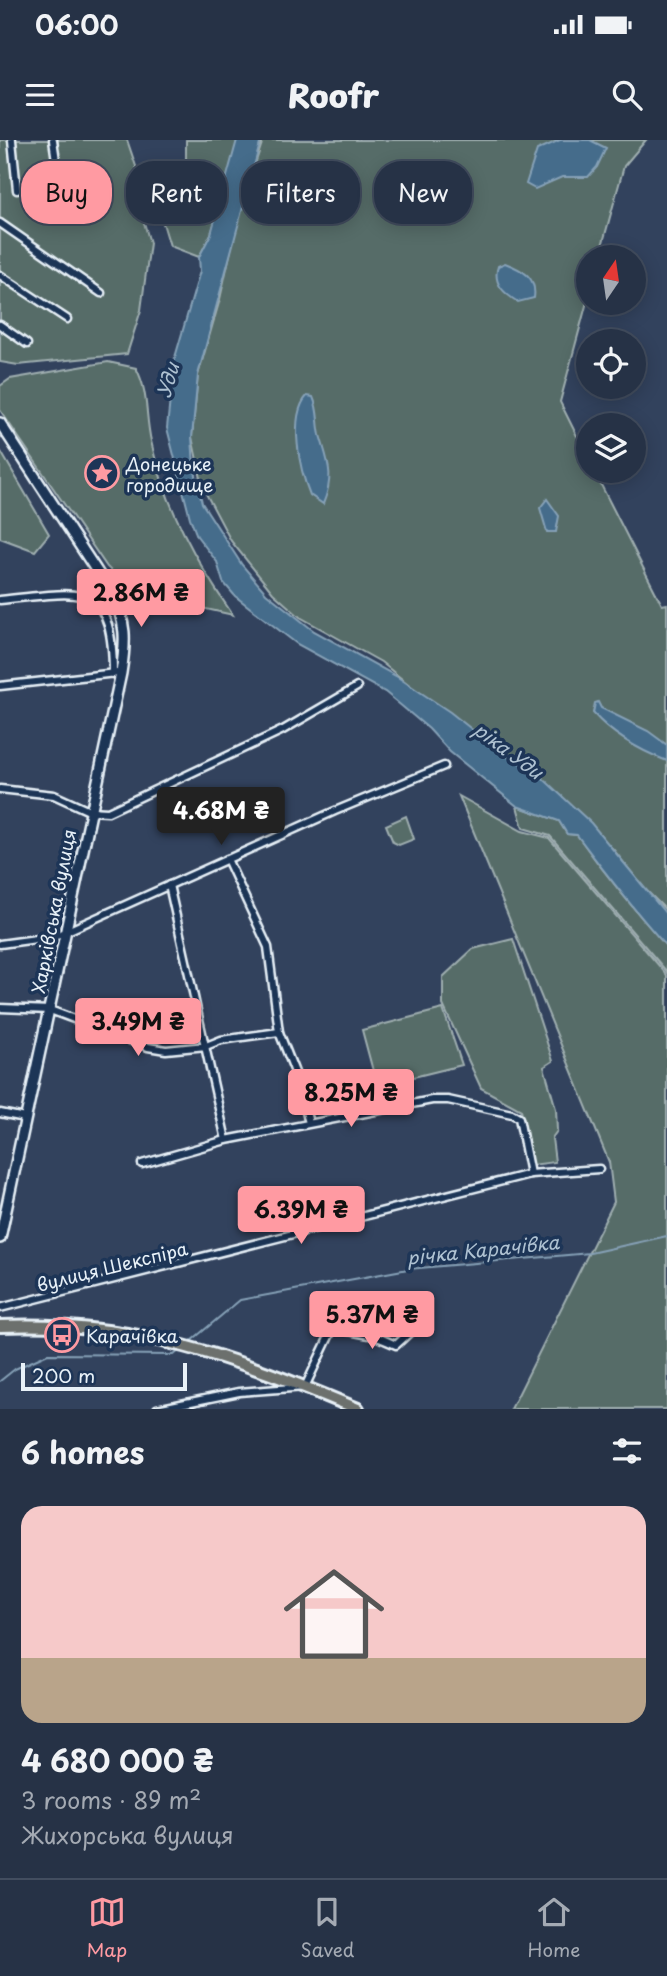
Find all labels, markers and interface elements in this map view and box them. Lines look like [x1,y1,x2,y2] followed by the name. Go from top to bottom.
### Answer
[35,5,118,44] text: 06:00
[288,71,379,119] text: Roofr
[21,76,59,114] icon: menu
[608,76,646,114] icon: search
[21,161,112,224] chip: Buy
[126,161,227,224] chip: Rent
[241,161,360,224] chip: Filters
[374,161,472,224] chip: New
[576,245,646,315] north arrow
[576,245,646,483] map controls
[576,329,646,399] button: locate
[149,357,186,401] water label: Уди
[576,413,646,483] button: layers
[125,450,213,498] place label: Донецьке городище
[83,454,121,492] place icon: Донецьке городище
[76,570,206,629] pin: 2.86M ₴
[93,574,189,609] text: 2.86M ₴
[469,715,551,786] water label: ріка Уди
[156,788,286,847] pin: 4.68M ₴
[173,792,269,827] text: 4.68M ₴
[24,827,82,995] street label: Харківська вулиця
[73,998,203,1058] pin: 3.49M ₴
[91,1003,185,1038] text: 3.49M ₴
[286,1070,416,1129] pin: 8.25M ₴
[304,1074,398,1109] text: 8.25M ₴
[236,1186,366,1246] pin: 6.39M ₴
[254,1191,348,1226] text: 6.39M ₴
[406,1227,562,1271] water label: річка Карачівка
[34,1234,191,1298] street label: вулиця Шекспіра
[307,1292,437,1351] pin: 5.37M ₴
[325,1296,419,1331] text: 5.37M ₴
[43,1316,81,1354] bus stop icon: Карачівка
[86,1322,179,1349] place label: Карачівка
[21,1360,187,1392] scale bar
[32,1361,95,1389] text: 200 m
[21,1429,144,1474] text: 6 homes
[608,1432,646,1470] icon: filters
[271,1551,397,1677] icon: home
[21,1737,214,1782] text: 4 680 000 ₴
[21,1782,201,1817] text: 3 rooms · 89 m²
[21,1817,234,1852] text: Жихорська вулиця
[87,1893,127,1963] tab: Map
[300,1893,354,1963] tab: Saved
[528,1893,580,1963] tab: Home

